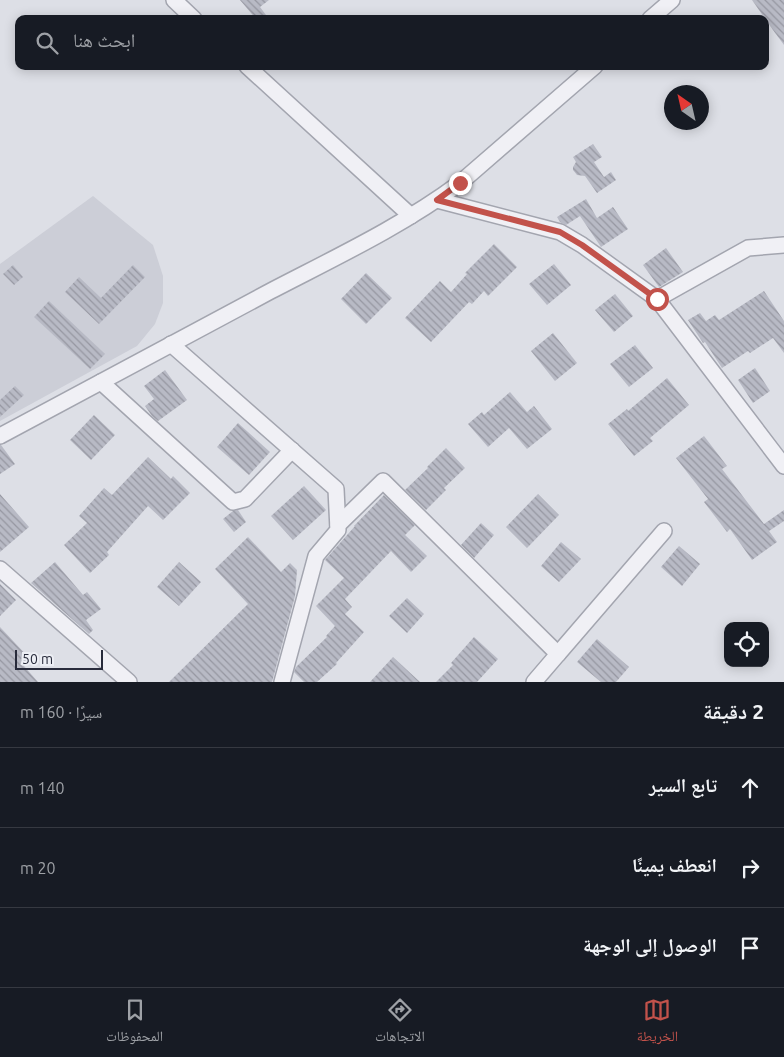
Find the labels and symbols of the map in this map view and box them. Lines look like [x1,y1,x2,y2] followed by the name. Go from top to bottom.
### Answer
[664,85,709,130] north arrow
[449,172,472,195] route end
[646,288,669,311] route start
[15,647,102,670] scale bar

